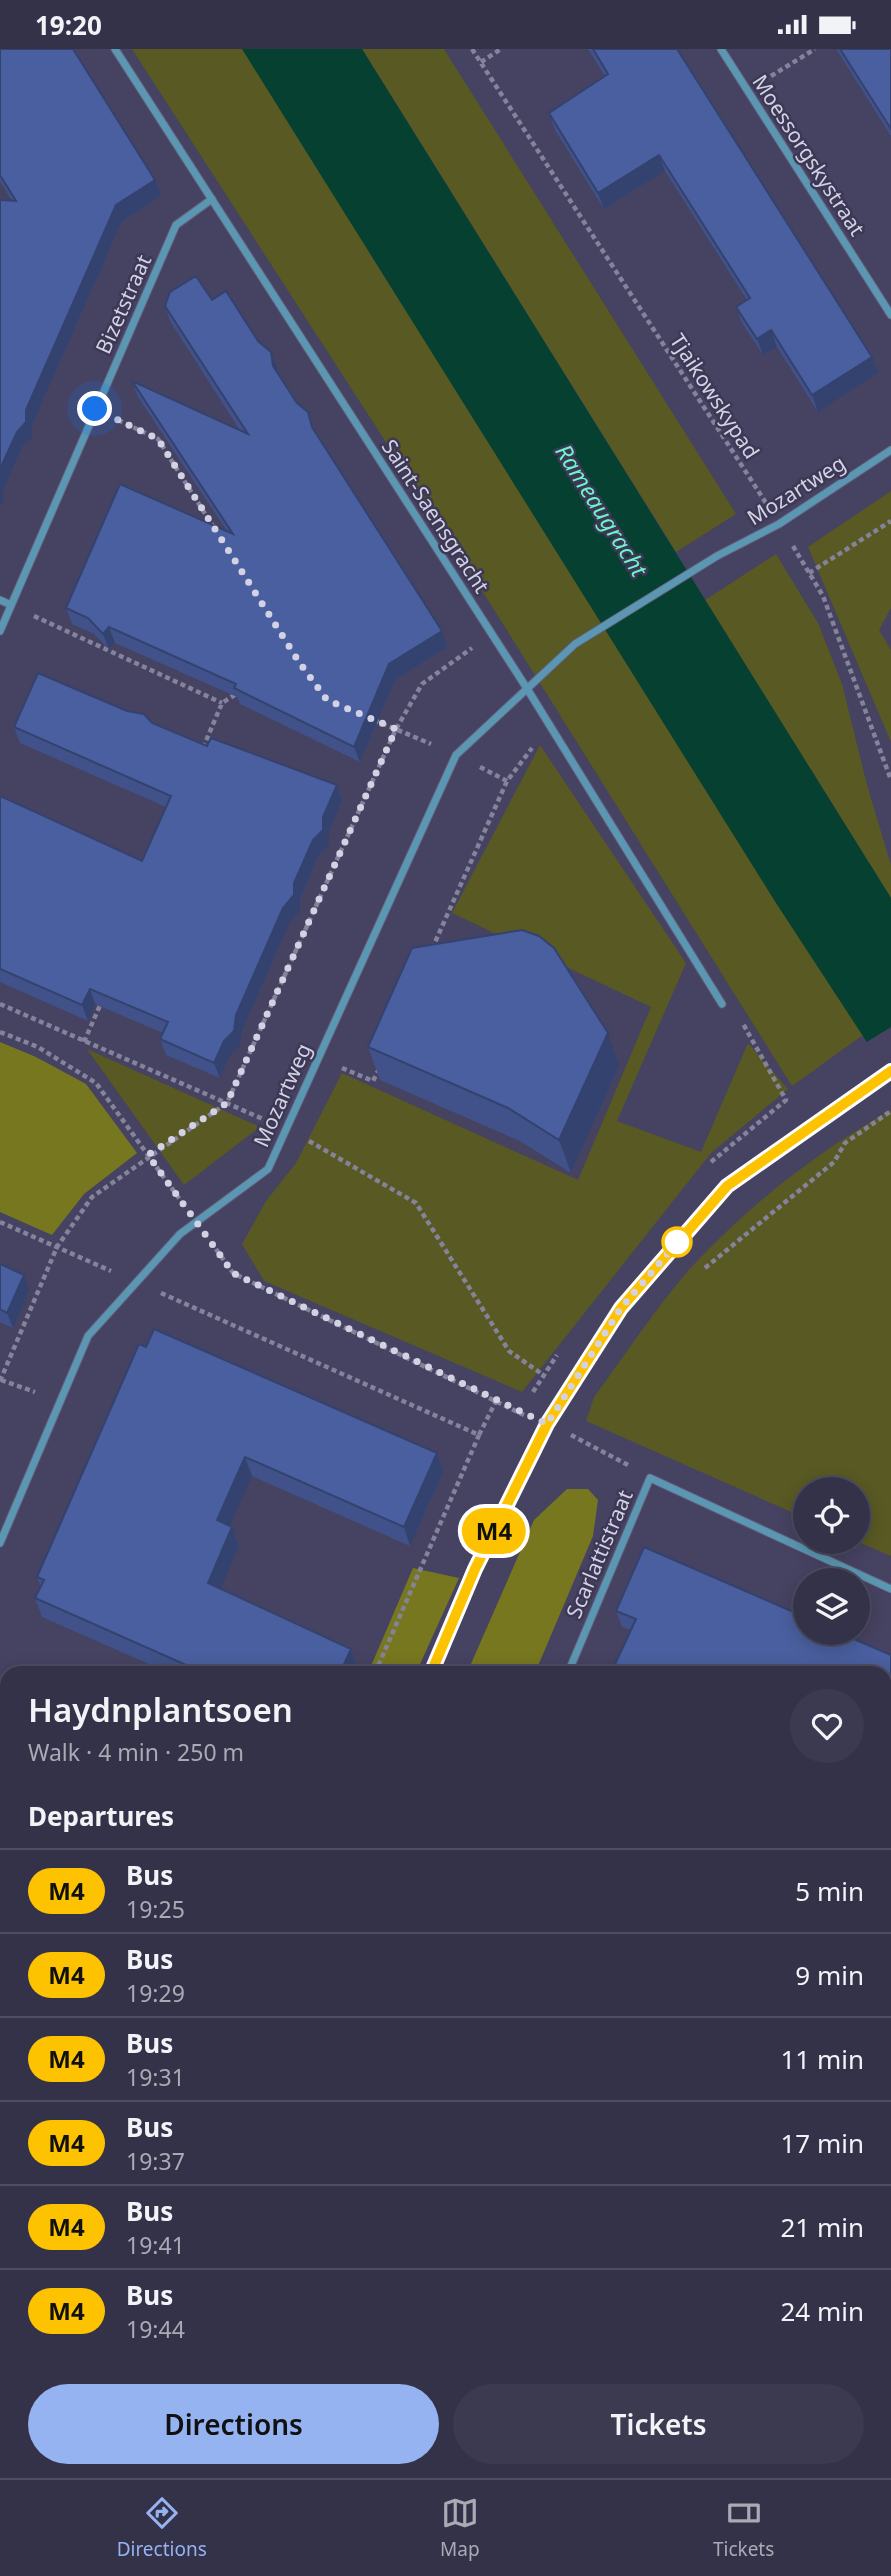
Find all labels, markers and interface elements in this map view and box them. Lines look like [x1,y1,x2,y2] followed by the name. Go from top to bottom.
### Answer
[35,7,102,43] text: 19:20
[746,69,872,241] street label: Moessorgskystraat
[89,250,157,358] street label: Bizetstraat
[664,328,766,464] street label: Tjaikowskypad
[77,391,112,426] your location
[376,434,496,599] street label: Saint-Saensgracht
[549,438,656,584] water label: Rameaugracht
[742,449,850,531] street label: Mozartweg
[247,1039,317,1151] street label: Mozartweg
[662,1227,692,1257] unlabelled marker
[793,1477,870,1645] map controls
[793,1477,870,1554] button: locate
[559,1485,639,1622] street label: Scarlattistraat
[462,1508,526,1554] line badge: M4
[476,1514,512,1547] text: M4
[793,1568,870,1645] button: layers
[28,1687,293,1732] text: Haydnplantsoen
[790,1689,864,1763] button: heart
[28,1736,244,1768] text: Walk · 4 min · 250 m
[28,1798,174,1834] text: Departures
[126,1857,173,1893] text: Bus
[795,1873,864,1909] text: 5 min
[48,1874,85,1907] text: M4
[126,1893,185,1925] text: 19:25
[126,1941,173,1977] text: Bus
[795,1957,864,1993] text: 9 min
[48,1958,85,1991] text: M4
[126,1977,185,2009] text: 19:29
[126,2025,173,2061] text: Bus
[780,2041,864,2077] text: 11 min
[48,2042,85,2075] text: M4
[126,2061,185,2093] text: 19:31
[126,2109,173,2145] text: Bus
[780,2125,864,2161] text: 17 min
[48,2126,85,2159] text: M4
[126,2145,185,2177] text: 19:37
[126,2193,173,2229] text: Bus
[780,2209,864,2245] text: 21 min
[48,2210,85,2243] text: M4
[126,2229,185,2261] text: 19:41
[126,2277,173,2313] text: Bus
[780,2293,864,2329] text: 24 min
[48,2294,85,2327] text: M4
[126,2313,185,2345] text: 19:44
[28,2384,439,2464] button: Directions
[453,2384,864,2464] button: Tickets
[117,2494,207,2562] tab: Directions
[440,2494,480,2562] tab: Map
[713,2494,774,2562] tab: Tickets

